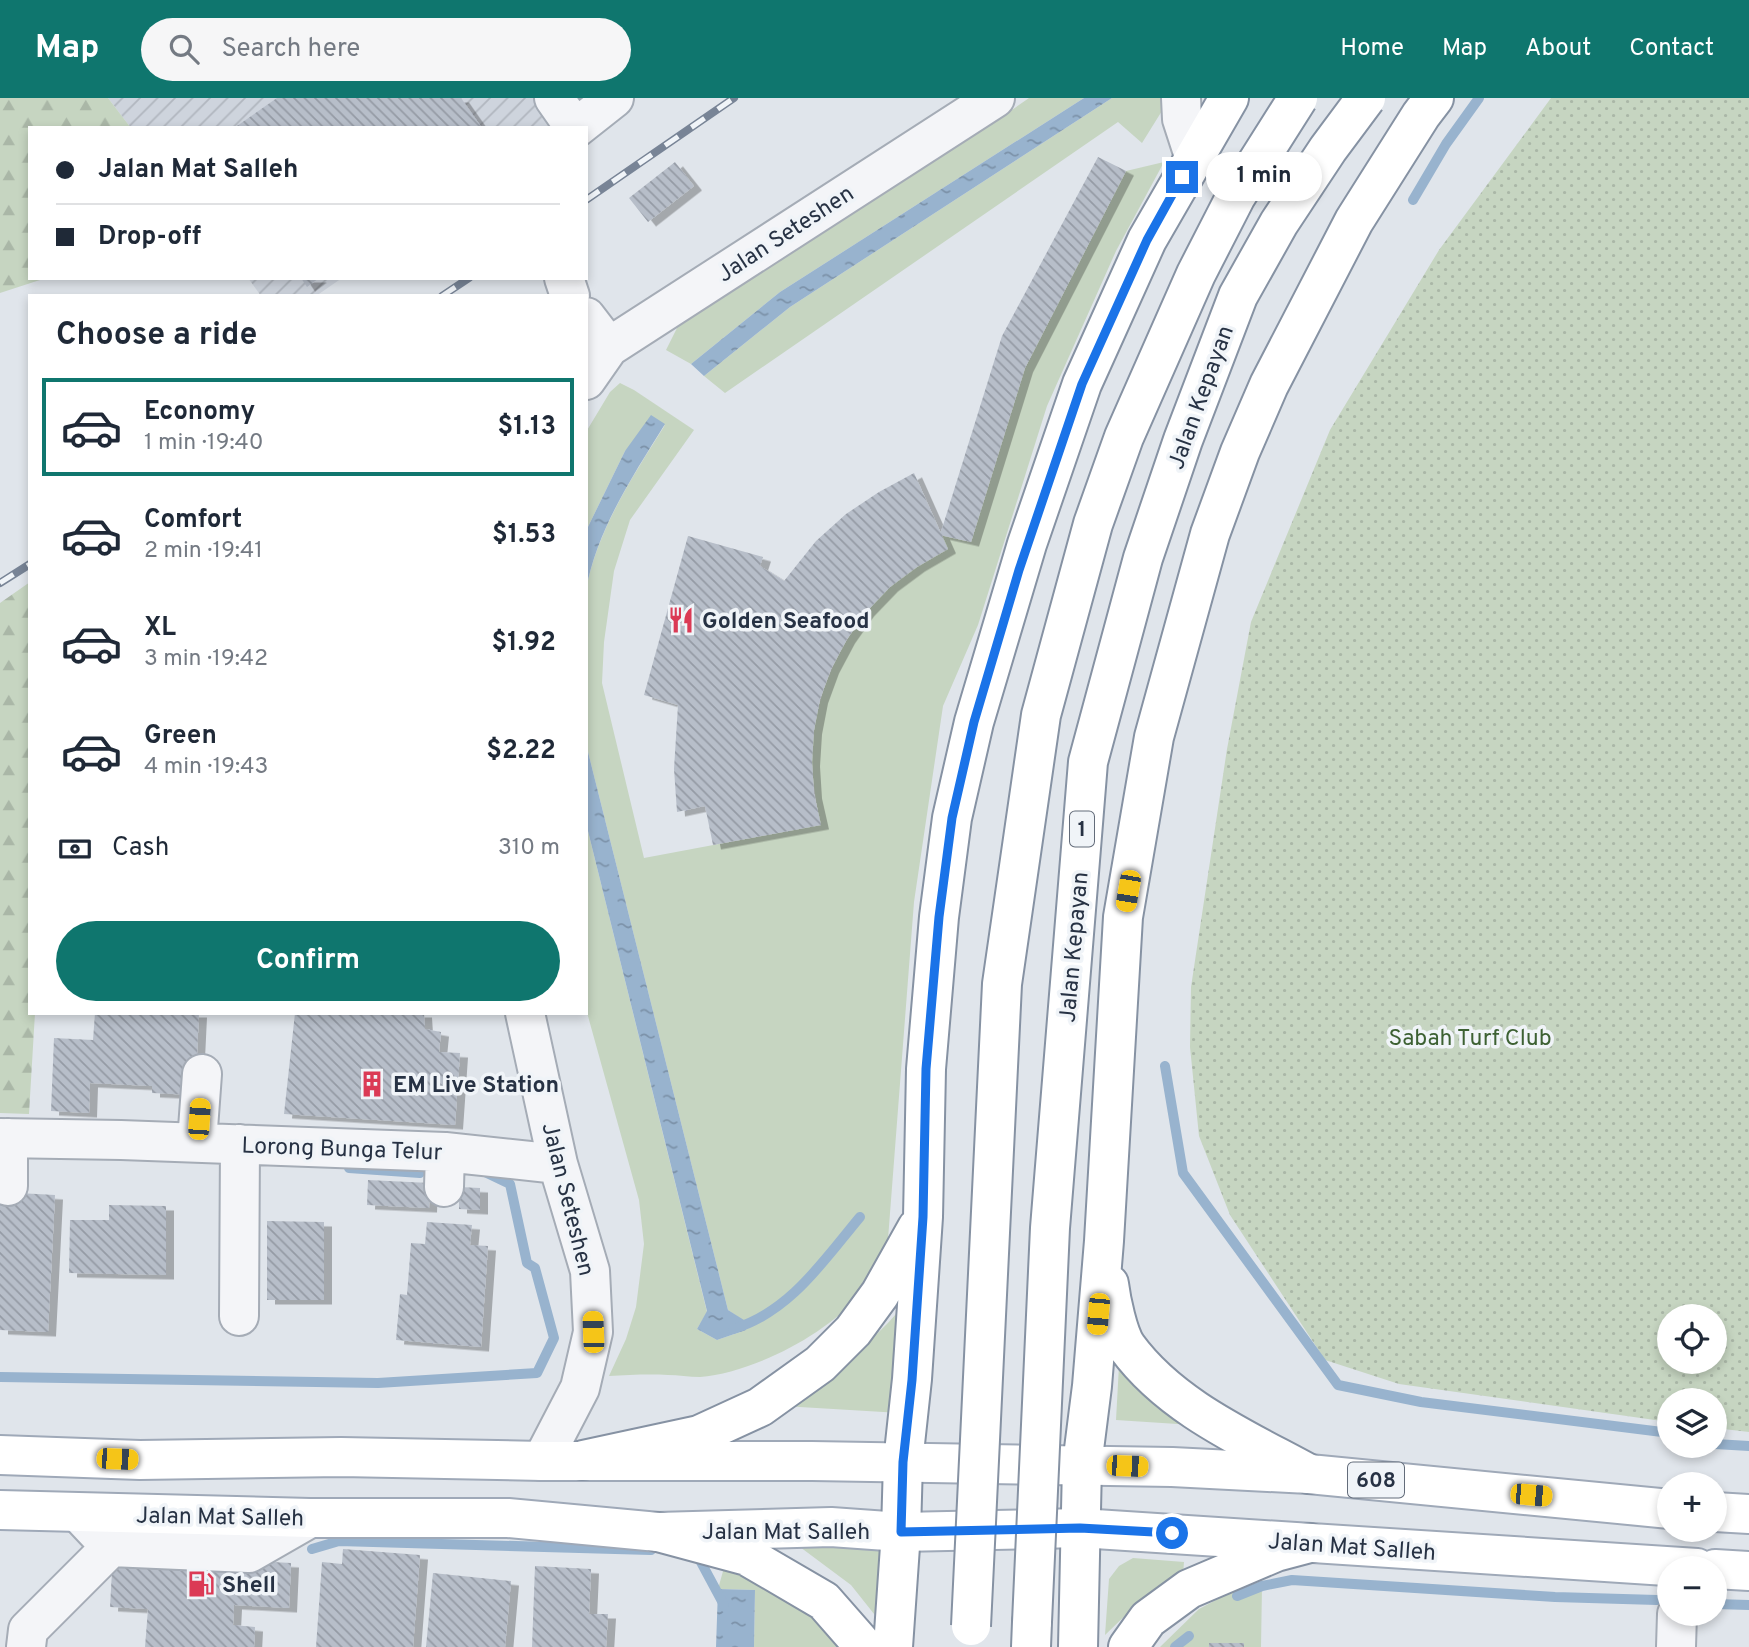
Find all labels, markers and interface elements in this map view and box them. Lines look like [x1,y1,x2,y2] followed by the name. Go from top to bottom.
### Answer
[141,18,631,81] search box
[35,28,99,70] text: Map
[165,30,203,68] icon: search
[221,33,360,66] text: Search here
[1340,34,1404,64] text: Home
[1442,34,1487,64] text: Map
[1525,34,1591,64] text: About
[1629,34,1714,64] text: Contact
[1206,153,1322,202] callout: 1 min
[98,154,298,187] text: Jalan Mat Salleh
[1166,161,1198,193] route end
[1236,162,1292,191] text: 1 min
[713,180,860,290] street label: Jalan Seteshen
[98,221,201,254] text: Drop-off
[56,316,257,356] text: Choose a ride
[1163,322,1242,474] street label: Jalan Kepayan
[60,396,123,459] icon: car
[144,396,255,429] text: Economy
[497,411,556,444] text: $1.13
[144,429,264,458] text: 1 min · 19:40
[60,504,123,567] icon: car
[144,504,242,537] text: Comfort
[492,519,556,552] text: $1.53
[144,537,263,566] text: 2 min · 19:41
[666,605,696,635] restaurant icon: Golden Seafood
[702,608,870,637] place label: Golden Seafood
[60,612,123,675] icon: car
[144,612,176,645] text: XL
[492,627,556,660] text: $1.92
[144,645,268,674] text: 3 min · 19:42
[60,720,123,783] icon: car
[144,720,217,753] text: Green
[486,735,556,768] text: $2.22
[144,753,268,782] text: 4 min · 19:43
[1070,812,1094,846] road number: 1
[56,830,94,868] icon: cash
[112,832,169,865] text: Cash
[498,834,560,863] text: 310 m
[1115,868,1142,914] car
[1054,871,1097,1024] street label: Jalan Kepayan
[56,921,560,1001] button: Confirm
[1388,1025,1552,1054] park label: Sabah Turf Club
[357,1069,387,1099] building icon: EM Live Station
[393,1072,559,1101] place label: EM Live Station
[188,1097,211,1141] car
[533,1120,600,1279] street label: Jalan Seteshen
[241,1132,443,1169] street label: Lorong Bunga Telur
[1086,1292,1111,1336] car
[1657,1304,1727,1626] map controls
[1657,1304,1727,1374] button: locate
[582,1311,605,1353] car
[1657,1388,1727,1458] button: layers
[96,1448,139,1470] car
[1106,1455,1149,1477] car
[1348,1462,1404,1498] road number: 608
[1657,1472,1727,1542] button: +
[1510,1483,1553,1507] car
[136,1503,304,1534] street label: Jalan Mat Salleh
[1156,1517,1188,1549] route start
[702,1519,870,1548] street label: Jalan Mat Salleh
[1267,1528,1437,1569] street label: Jalan Mat Salleh
[1657,1556,1727,1626] button: −
[186,1569,216,1599] fuel station icon: Shell
[222,1572,276,1601] place label: Shell

